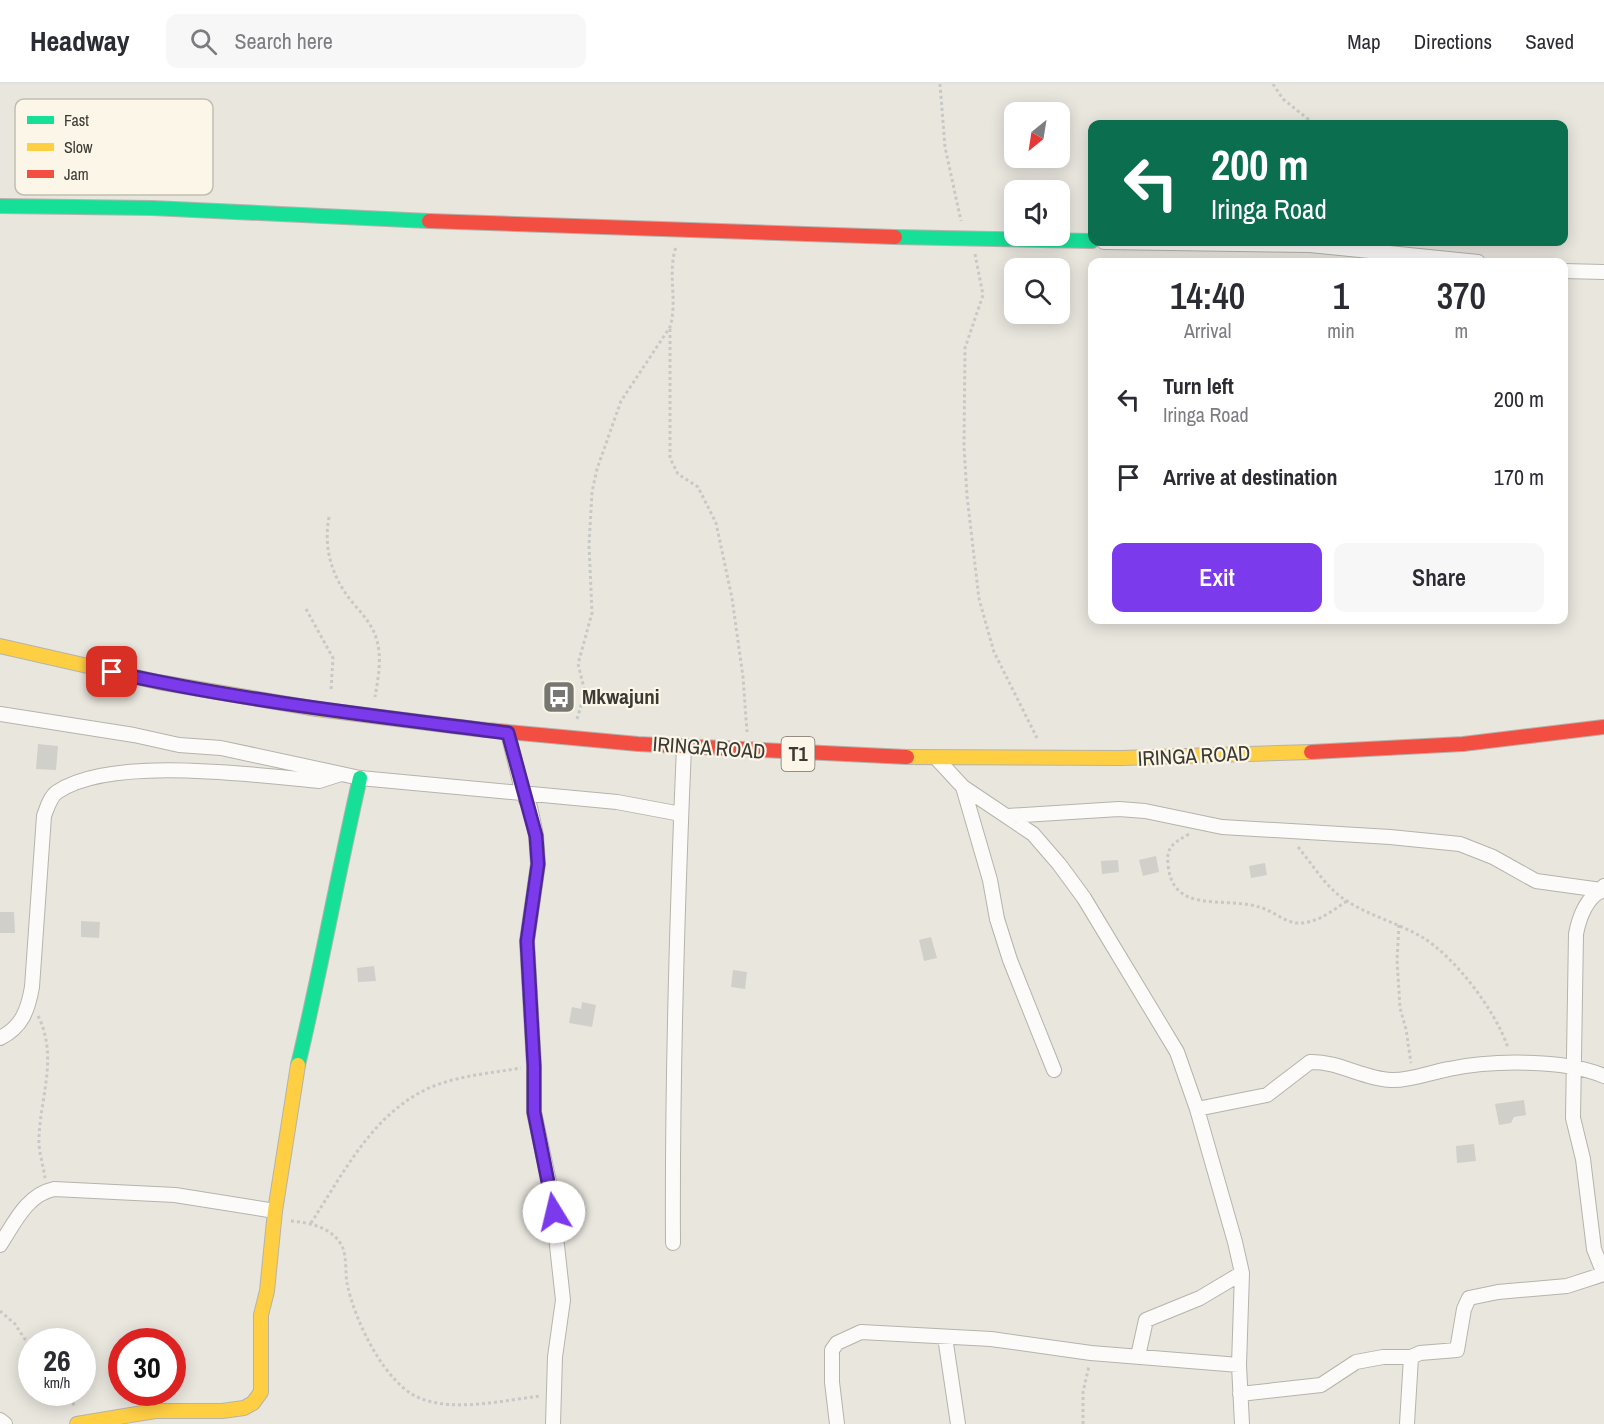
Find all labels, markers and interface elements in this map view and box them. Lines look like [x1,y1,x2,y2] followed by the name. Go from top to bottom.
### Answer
[166,14,586,68] search box
[30,22,130,60] text: Headway
[187,25,220,58] icon: search
[235,26,333,56] text: Search here
[1347,27,1381,56] text: Map
[1414,27,1492,56] text: Directions
[1525,27,1574,56] text: Saved
[15,99,213,195] legend
[1004,102,1070,168] north arrow
[1004,102,1070,324] map controls
[64,109,89,131] text: Fast
[64,136,93,158] text: Slow
[1211,137,1309,193] text: 200 m
[1112,144,1190,222] icon: left
[64,163,89,185] text: Jam
[1004,180,1070,246] button: sound
[1211,191,1327,227] text: Iringa Road
[1004,258,1070,324] button: search
[1170,272,1245,320] text: 14:40
[1333,272,1349,320] text: 1
[1437,272,1486,320] text: 370
[1184,317,1231,344] text: Arrival
[1327,317,1355,344] text: min
[1454,317,1468,344] text: m
[1163,371,1234,401] text: Turn left
[1112,383,1145,416] icon: left
[1494,384,1544,414] text: 200 m
[1163,401,1249,428] text: Iringa Road
[1112,461,1145,494] icon: arrive
[1163,462,1337,492] text: Arrive at destination
[1494,462,1544,492] text: 170 m
[1112,543,1322,612] button: Exit
[1334,543,1544,612] button: Share
[86,646,137,697] pin
[95,655,128,688] icon: arrive
[541,679,577,715] bus stop icon: Mkwajuni
[582,682,660,711] place label: Mkwajuni
[652,729,766,766] street label: IRINGA ROAD
[782,737,814,771] road number: T1
[1137,738,1251,773] street label: IRINGA ROAD
[522,1180,586,1244] position arrow
[108,1328,186,1406] speed limit sign: 30
[43,1340,71,1380] text: 26
[44,1372,70,1393] text: km/h

